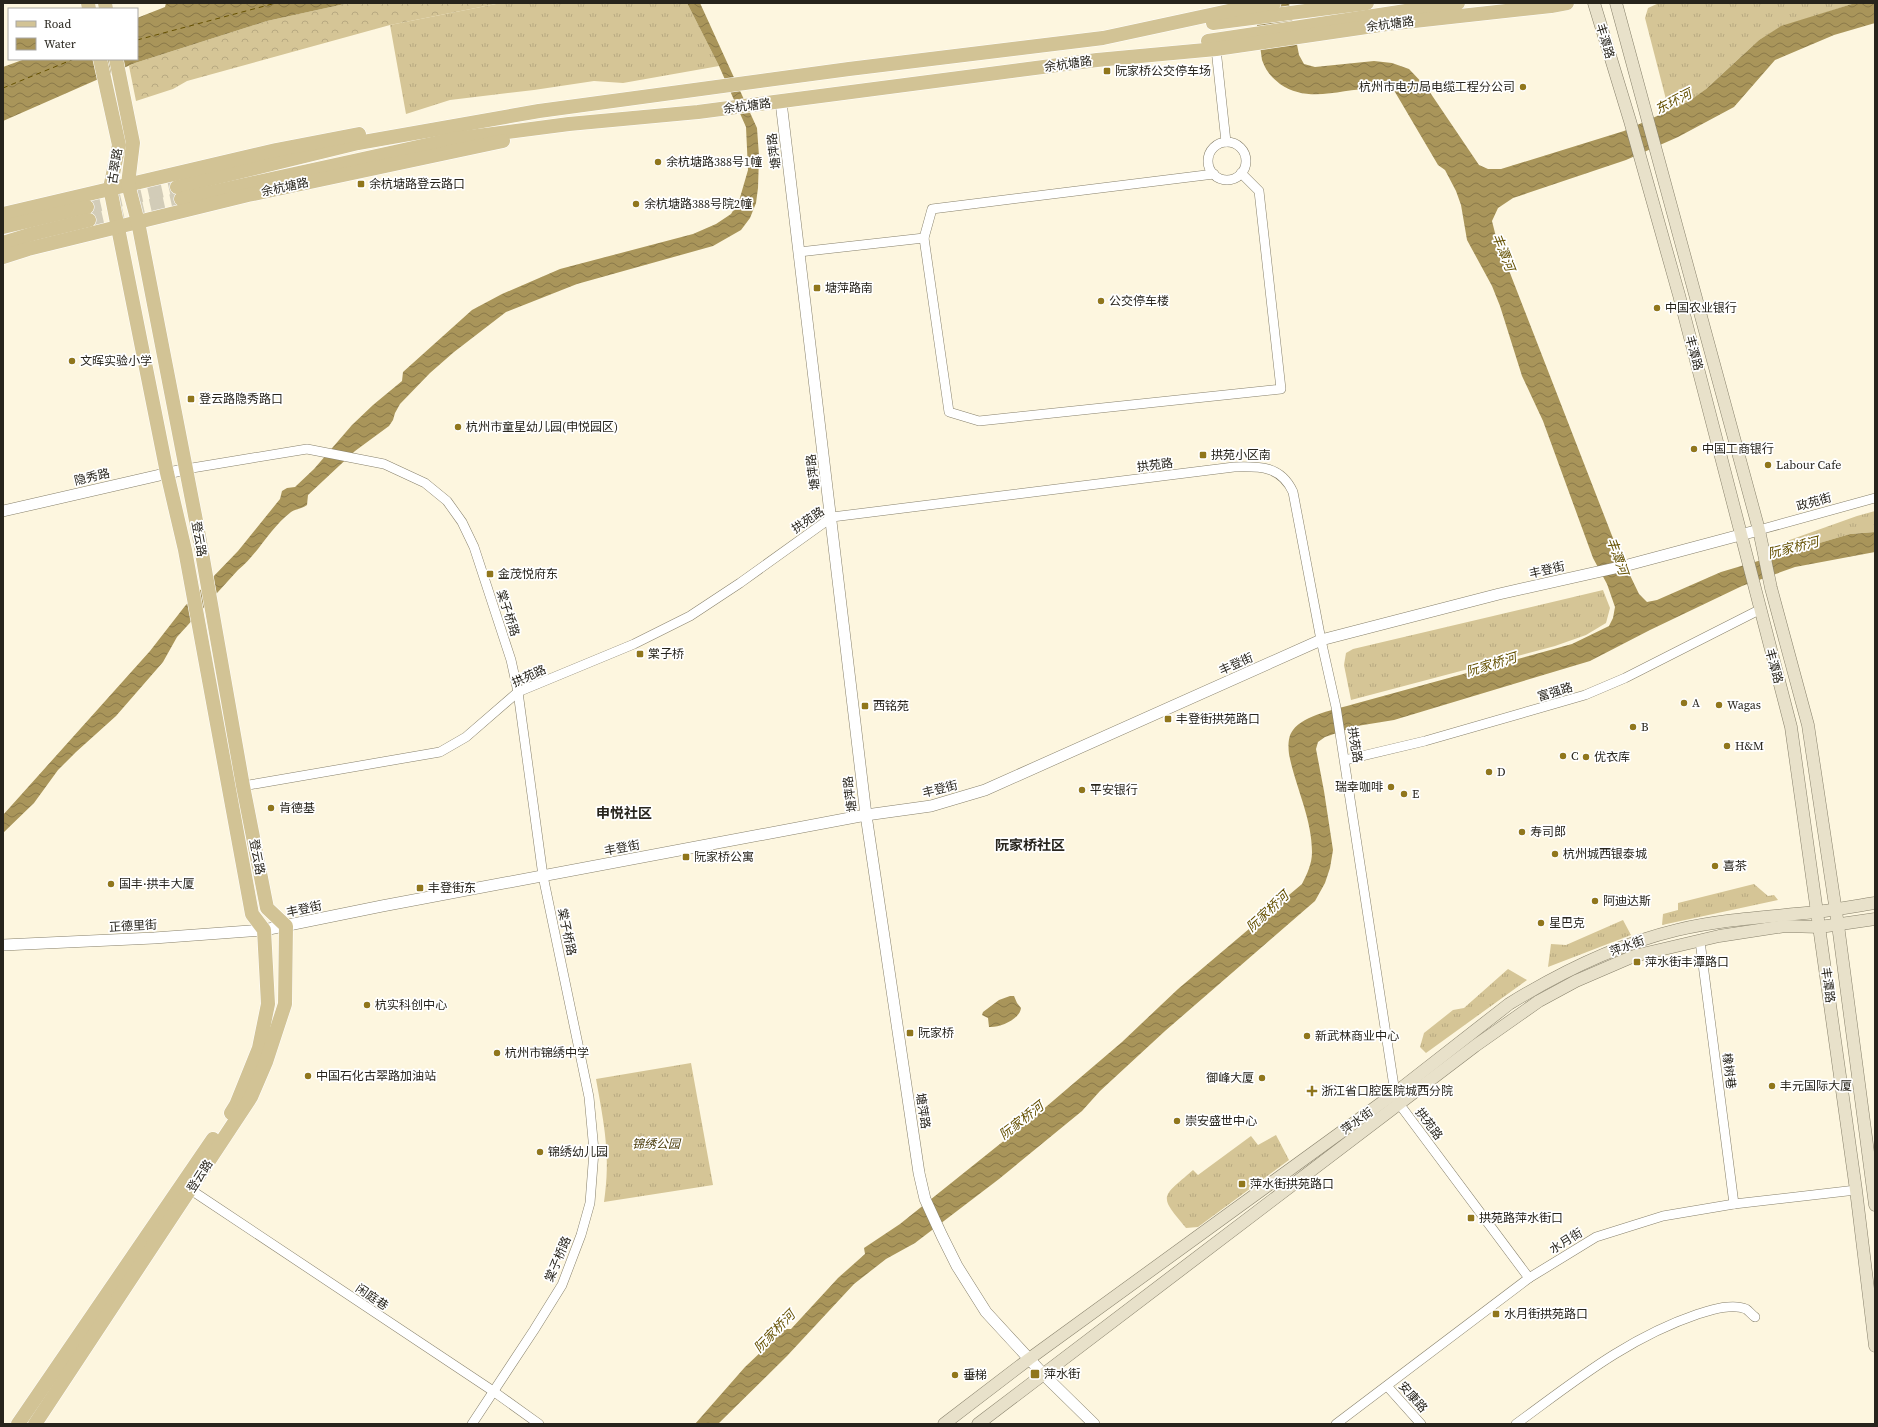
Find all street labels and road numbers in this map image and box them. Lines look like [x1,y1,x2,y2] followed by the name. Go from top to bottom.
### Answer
[1365,13,1415,35] street label: 余杭塘路
[1592,21,1618,61] street label: 丰潭路
[1043,53,1093,75] street label: 余杭塘路
[722,95,772,117] street label: 余杭塘路
[764,132,784,170] street label: 塘萍路
[104,147,126,185] street label: 古翠路
[260,174,310,200] street label: 余杭塘路
[1682,334,1706,372] street label: 丰潭路
[803,453,823,491] street label: 塘萍路
[1136,455,1174,475] street label: 拱苑路
[73,465,111,489] street label: 隐秀路
[1794,489,1834,515] street label: 政苑街
[789,503,827,537] street label: 拱苑路
[188,520,210,558] street label: 登云路
[1528,558,1566,582] street label: 丰登街
[493,588,523,638] street label: 棠子桥路
[1762,647,1786,685] street label: 丰潭路
[1216,649,1256,679] street label: 丰登街
[509,661,549,691] street label: 拱苑路
[1535,679,1575,705] street label: 富强路
[1344,726,1366,764] street label: 拱苑路
[840,775,860,813] street label: 塘萍路
[921,777,959,801] street label: 丰登街
[603,837,641,859] street label: 丰登街
[246,838,268,876] street label: 登云路
[285,897,323,921] street label: 丰登街
[554,907,580,957] street label: 棠子桥路
[109,917,157,935] street label: 正德里街
[1607,932,1647,960] street label: 萍水街
[1818,966,1838,1004] street label: 丰潭路
[1719,1052,1739,1090] street label: 橡树巷
[912,1092,934,1130] street label: 塘萍路
[1338,1104,1376,1138] street label: 萍水街
[1412,1105,1446,1143] street label: 拱苑路
[183,1157,217,1195] street label: 登云路
[1546,1225,1586,1257] street label: 水月街
[541,1234,575,1284] street label: 棠子桥路
[353,1280,391,1314] street label: 闲庭巷
[1395,1378,1431,1416] street label: 安康路

